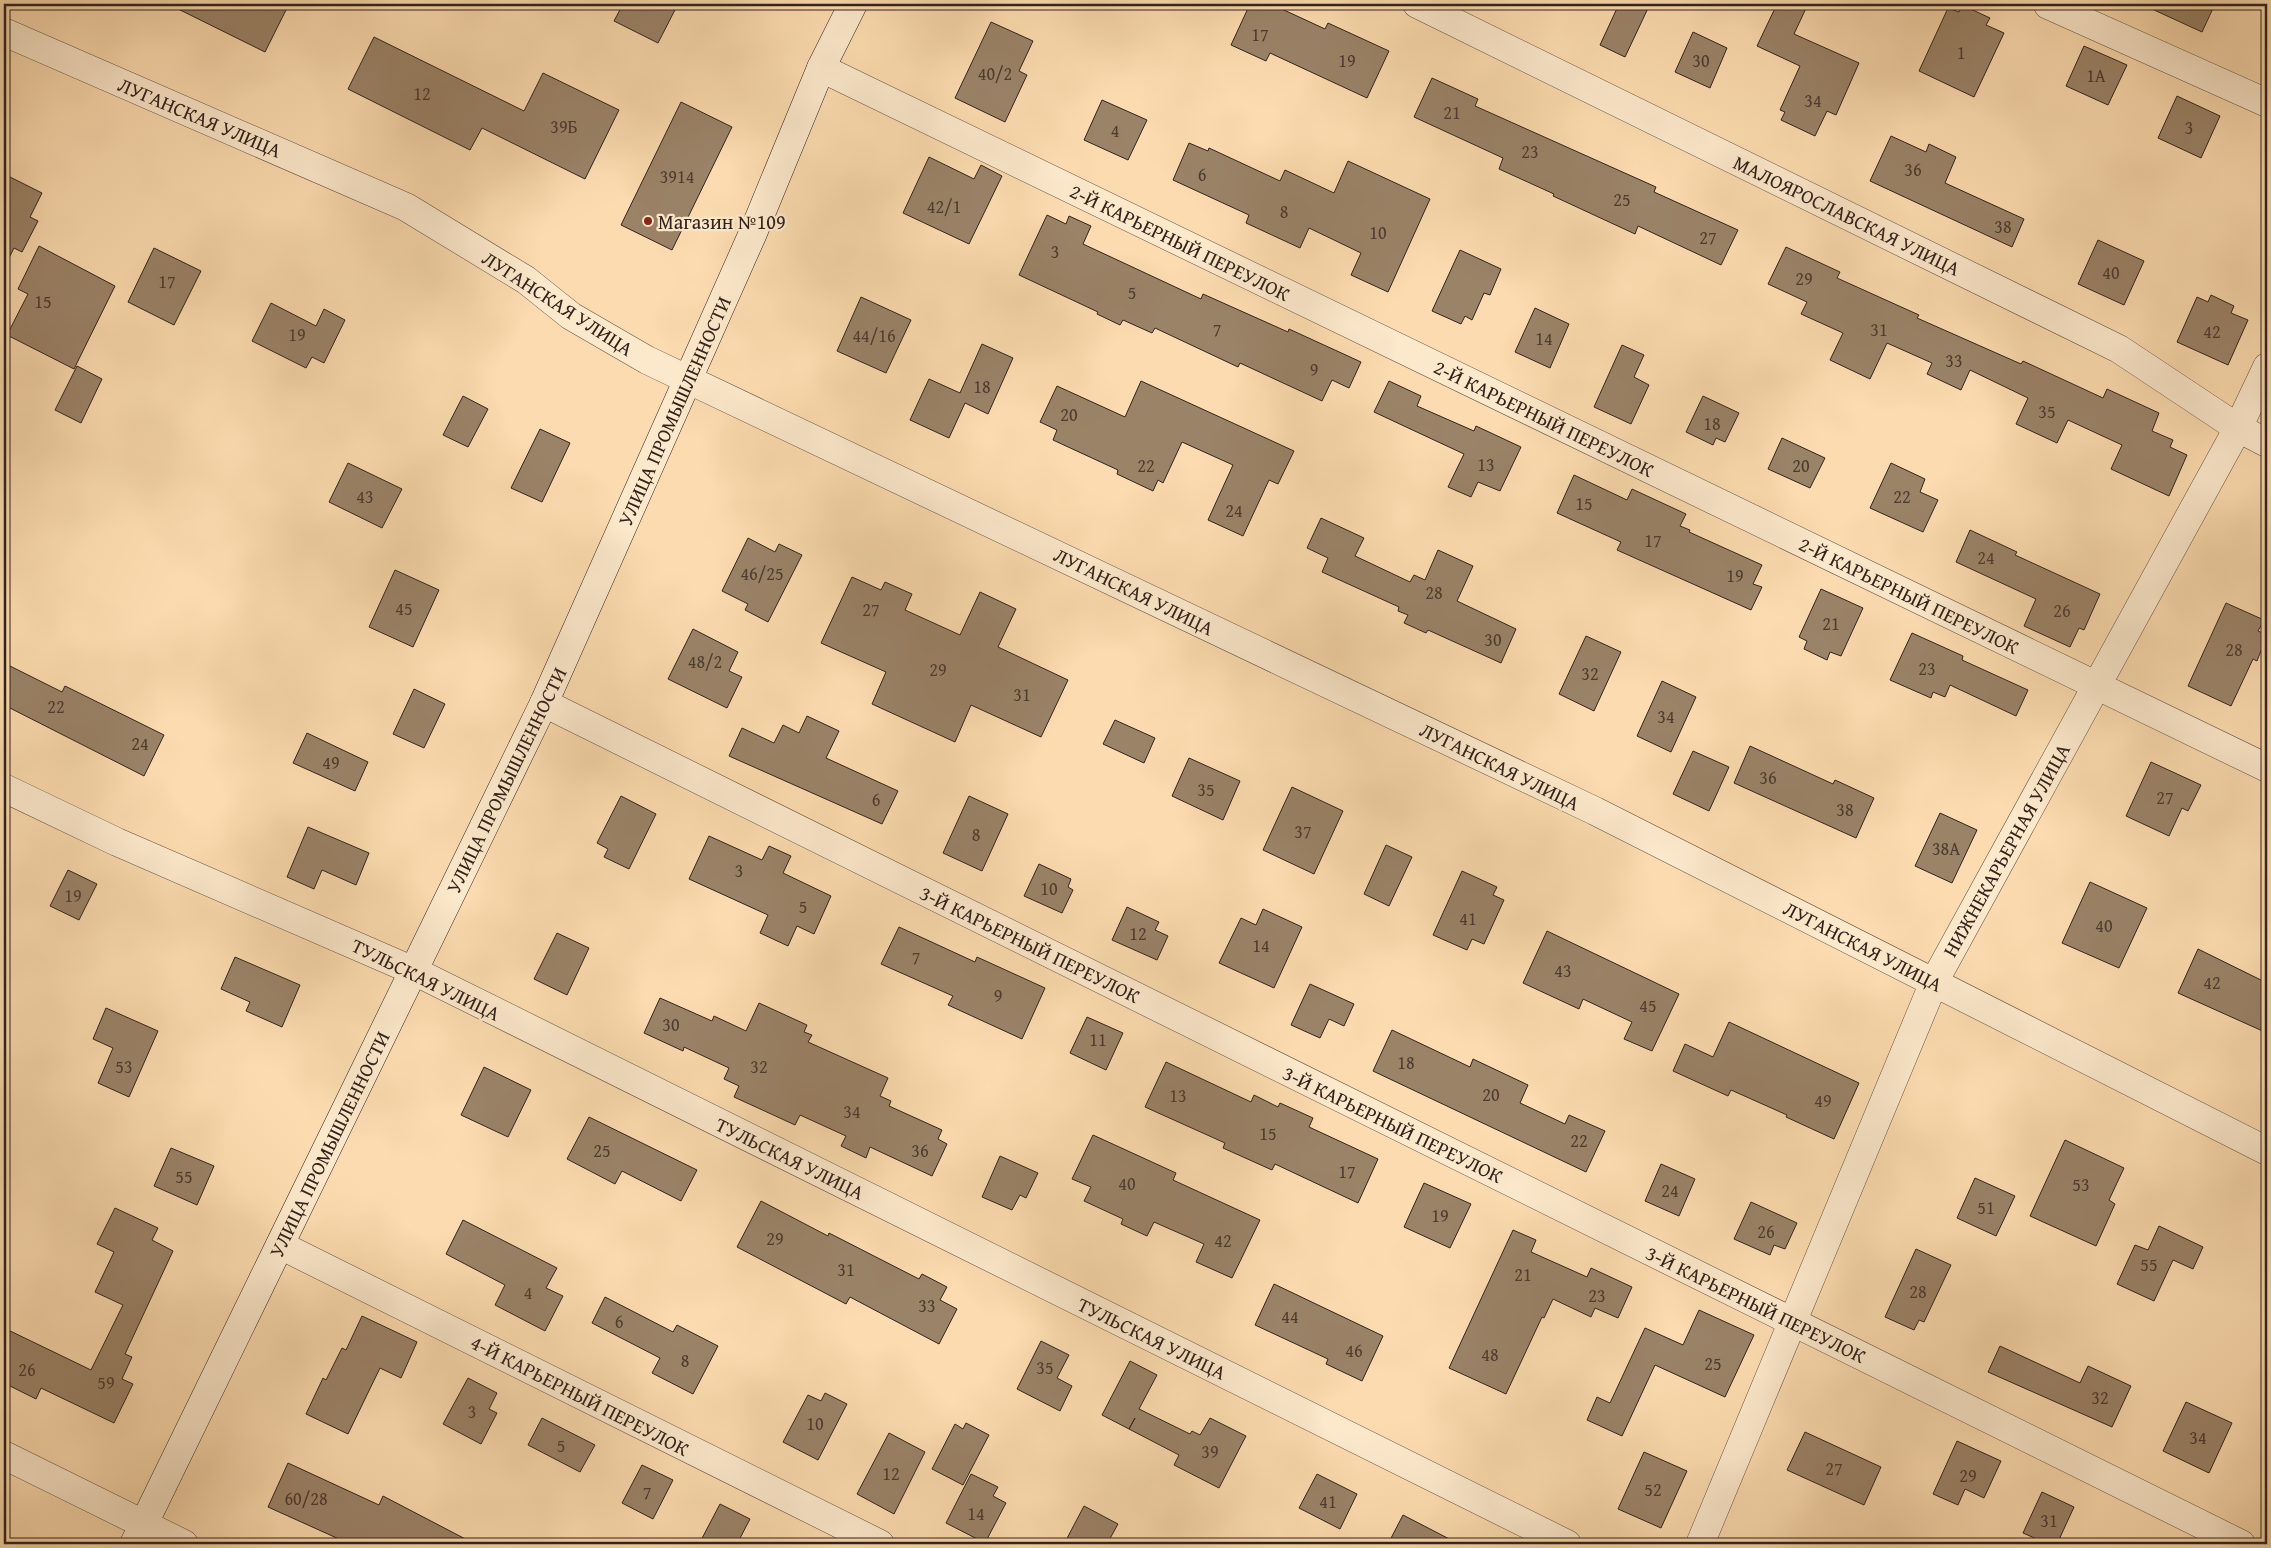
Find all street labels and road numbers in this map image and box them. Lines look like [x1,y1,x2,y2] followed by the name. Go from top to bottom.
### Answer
[114,69,286,165] street label: ЛУГАНСКАЯ УЛИЦА
[1729,147,1965,283] street label: МАЛОЯРОСЛАВСКАЯ УЛИЦА
[1065,176,1295,308] street label: 2-Й КАРЬЕРНЫЙ ПЕРЕУЛОК
[477,243,639,363] street label: ЛУГАНСКАЯ УЛИЦА
[610,292,738,530] street label: УЛИЦА ПРОМЫШЛЕННОСТИ
[1429,352,1659,484] street label: 2-Й КАРЬЕРНЫЙ ПЕРЕУЛОК
[1794,529,2024,661] street label: 2-Й КАРЬЕРНЫЙ ПЕРЕУЛОК
[1049,540,1219,642] street label: ЛУГАНСКАЯ УЛИЦА
[438,662,574,898] street label: УЛИЦА ПРОМЫШЛЕННОСТИ
[1415,715,1585,817] street label: ЛУГАНСКАЯ УЛИЦА
[1935,738,2077,962] street label: НИЖНЕКАРЬЕРНАЯ УЛИЦА
[915,878,1145,1010] street label: 3-Й КАРЬЕРНЫЙ ПЕРЕУЛОК
[1779,893,1947,999] street label: ЛУГАНСКАЯ УЛИЦА
[347,930,505,1028] street label: ТУЛЬСКАЯ УЛИЦА
[261,1026,397,1262] street label: УЛИЦА ПРОМЫШЛЕННОСТИ
[1278,1058,1508,1190] street label: 3-Й КАРЬЕРНЫЙ ПЕРЕУЛОК
[711,1109,869,1207] street label: ТУЛЬСКАЯ УЛИЦА
[1641,1238,1871,1370] street label: 3-Й КАРЬЕРНЫЙ ПЕРЕУЛОК
[1073,1289,1231,1387] street label: ТУЛЬСКАЯ УЛИЦА
[466,1327,695,1463] street label: 4-Й КАРЬЕРНЫЙ ПЕРЕУЛОК

